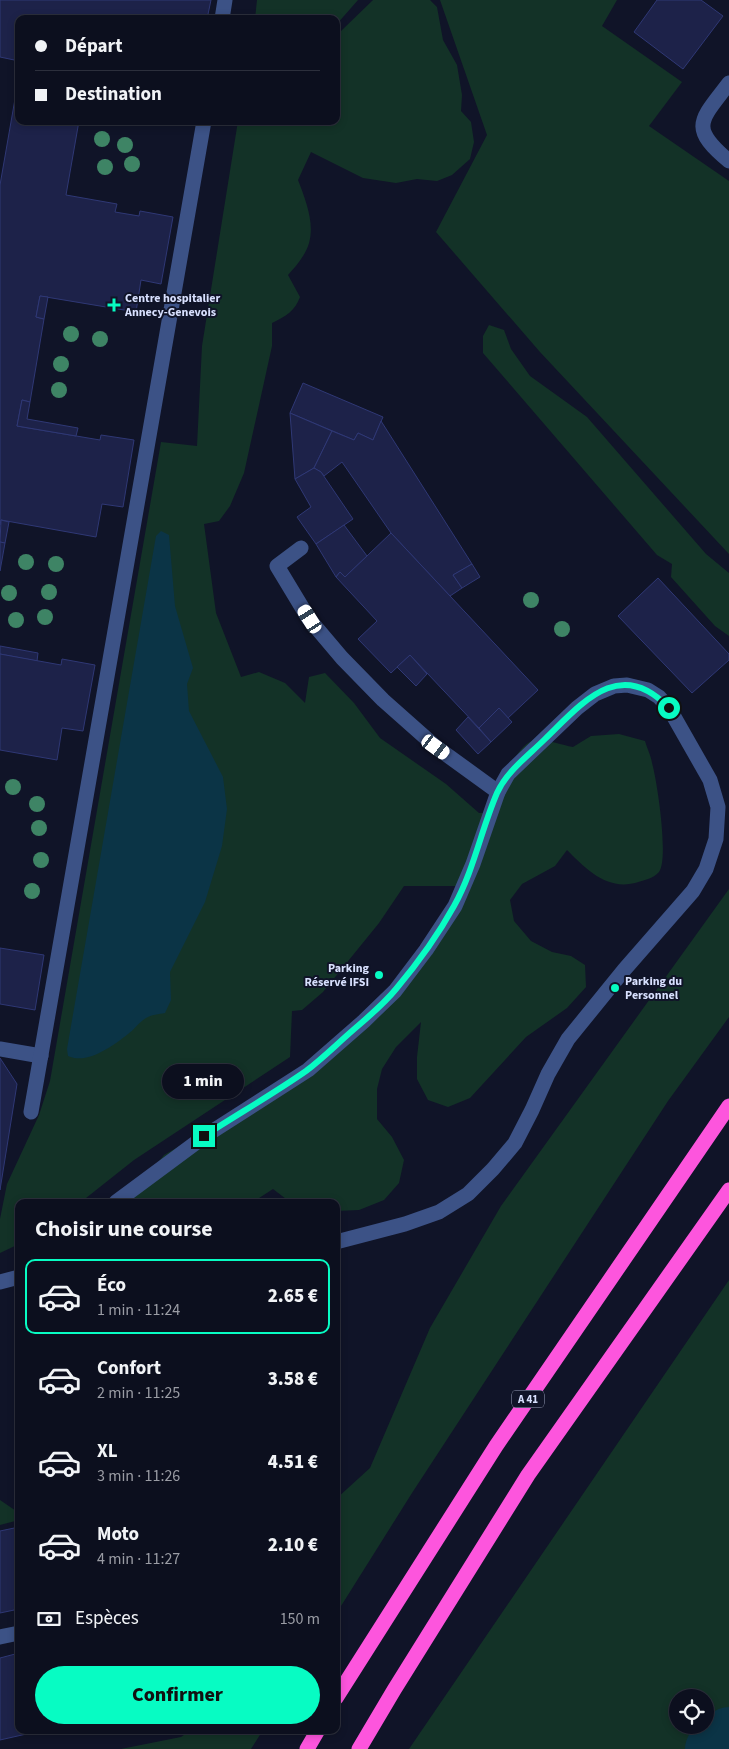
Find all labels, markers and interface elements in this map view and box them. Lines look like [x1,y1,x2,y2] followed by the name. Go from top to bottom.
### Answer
[65,33,122,60] text: Départ
[65,81,162,108] text: Destination
[124,290,221,321] place label: Centre hospitalier Annecy-Genevois
[107,298,121,312] marker: Centre hospitalier Annecy-Genevois
[295,602,324,636] car
[658,697,680,719] route start
[419,732,452,762] car
[305,960,370,991] place label: Parking Réservé IFSI
[373,969,385,981] marker: Parking Réservé IFSI
[625,973,682,1004] place label: Parking du Personnel
[609,982,621,994] marker: Parking du Personnel
[163,1064,245,1098] callout: 1 min
[183,1070,223,1092] text: 1 min
[193,1125,215,1147] route end
[35,1213,213,1245] text: Choisir une course
[97,1272,126,1299] text: Éco
[37,1274,82,1319] icon: car
[268,1283,318,1310] text: 2.65 €
[97,1299,180,1321] text: 1 min · 11:24
[97,1355,161,1382] text: Confort
[37,1357,82,1402] icon: car
[268,1366,318,1393] text: 3.58 €
[97,1382,180,1404] text: 2 min · 11:25
[512,1390,544,1408] road number: A 41
[97,1438,118,1465] text: XL
[37,1440,82,1485] icon: car
[268,1449,318,1476] text: 4.51 €
[97,1465,180,1487] text: 3 min · 11:26
[97,1521,139,1548] text: Moto
[37,1523,82,1568] icon: car
[268,1532,318,1559] text: 2.10 €
[97,1548,180,1570] text: 4 min · 11:27
[35,1605,63,1633] icon: cash
[75,1605,139,1632] text: Espèces
[280,1608,320,1630] text: 150 m
[35,1666,320,1724] button: Confirmer
[669,1689,714,1734] map controls
[669,1689,714,1734] button: locate

